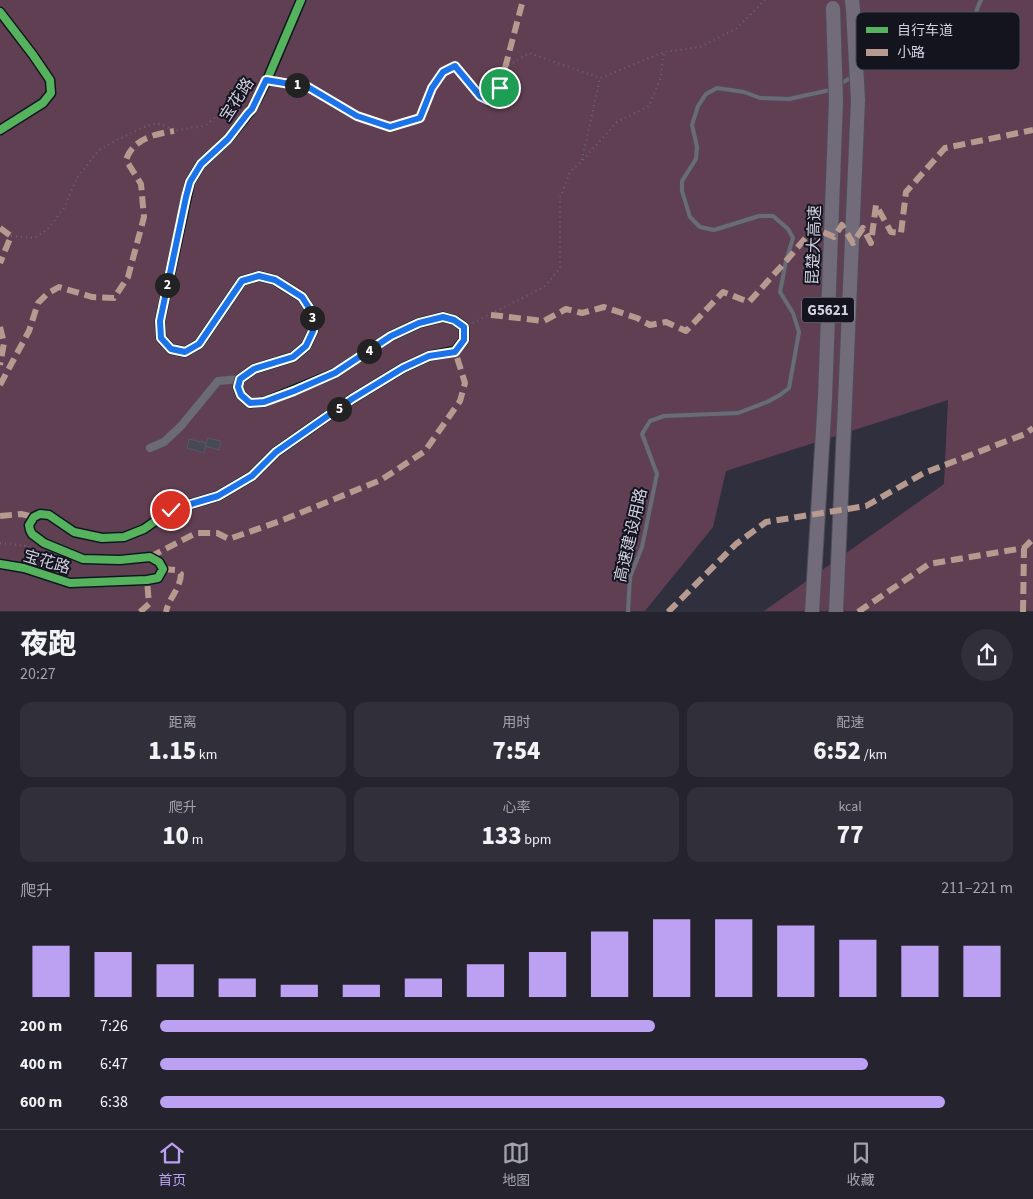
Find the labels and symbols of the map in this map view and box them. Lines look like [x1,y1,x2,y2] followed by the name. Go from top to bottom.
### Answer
[856,12,1020,70] legend
[897,21,953,41] text: 自行车道
[897,43,925,63] text: 小路
[479,67,521,109] pin
[284,72,310,98] pin: 1
[215,73,259,126] street label: 宝花路
[802,205,826,285] street label: 昆楚大高速
[154,272,180,298] pin: 2
[802,298,854,322] road number: G5621
[300,306,324,330] pin: 3
[356,338,382,364] pin: 4
[326,396,352,422] pin: 5
[609,486,652,584] street label: 高速建设用路
[150,489,192,531] pin
[21,545,73,579] street label: 宝花路

